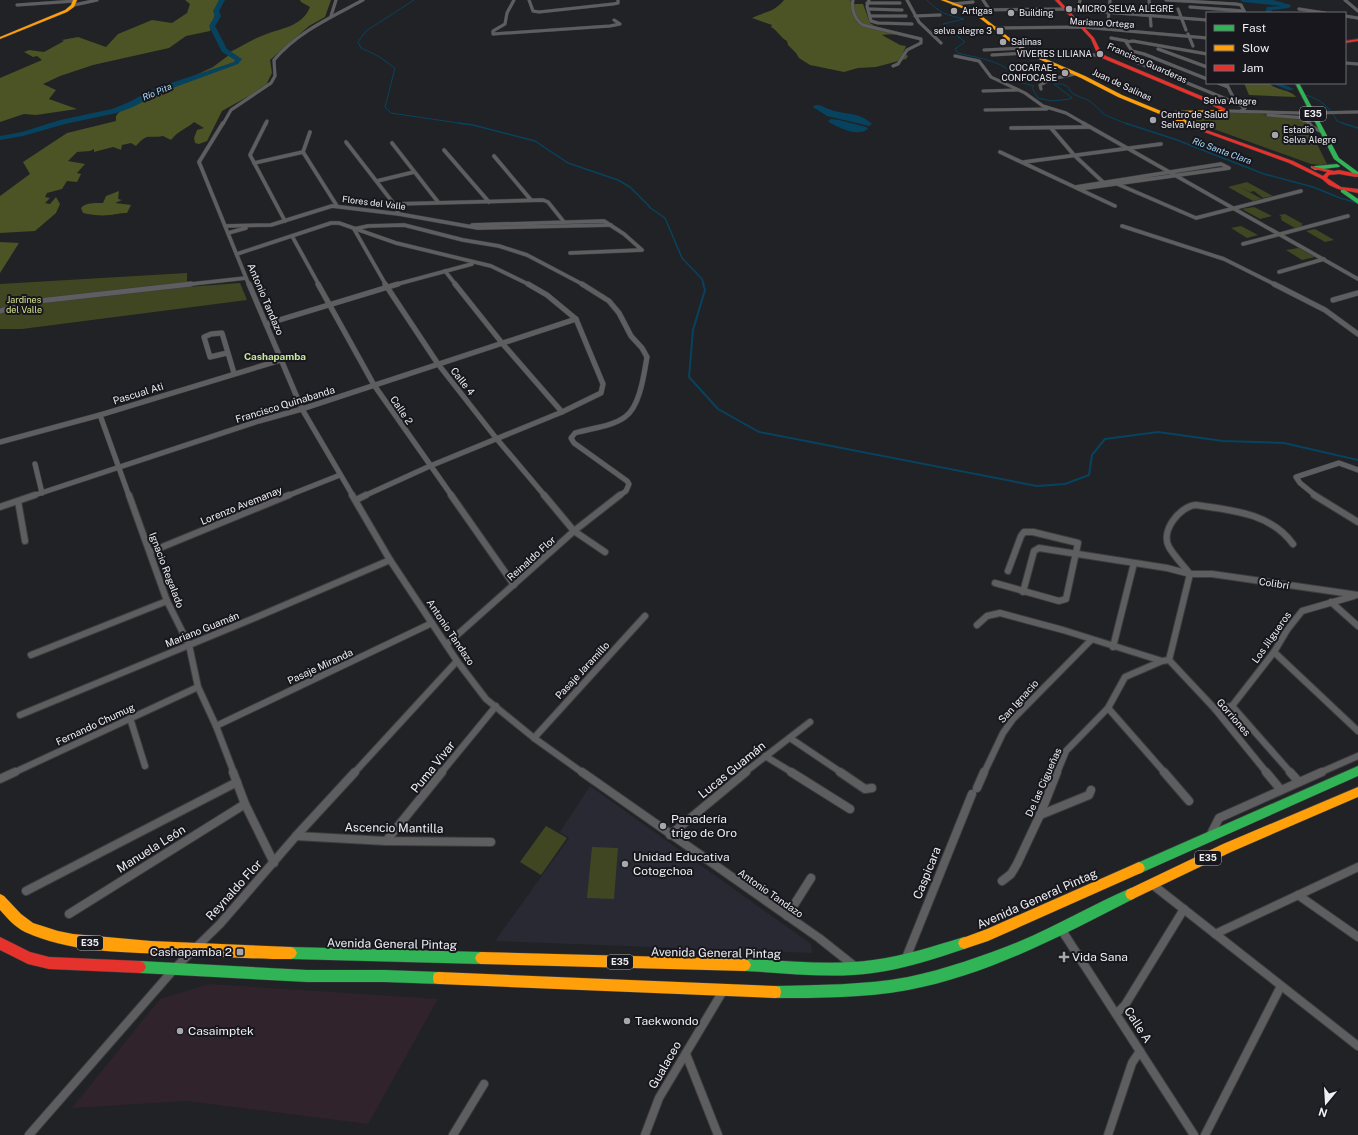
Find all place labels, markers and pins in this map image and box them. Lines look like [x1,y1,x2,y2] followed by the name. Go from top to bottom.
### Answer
[1077,3,1174,14] place label: MICRO SELVA ALEGRE
[1064,4,1074,14] marker: MICRO SELVA ALEGRE
[962,5,993,16] place label: Artigas
[949,6,959,16] marker: Artigas
[1019,7,1054,18] place label: Building
[1006,8,1016,18] marker: Building
[934,25,992,36] place label: selva alegre 3
[995,26,1005,36] marker: selva alegre 3
[1011,36,1042,47] place label: Salinas
[998,37,1008,47] marker: Salinas
[1017,48,1093,59] place label: VIVERES LILIANA
[1095,49,1105,59] marker: VIVERES LILIANA
[1002,62,1057,83] place label: COCARAE - CONFOCASE
[1060,68,1070,78] marker: COCARAE - CONFOCASE
[1161,109,1228,130] place label: Centro de Salud Selva Alegre
[1148,115,1158,125] marker: Centro de Salud Selva Alegre
[1283,124,1336,145] place label: Estadio Selva Alegre
[1270,130,1280,140] marker: Estadio Selva Alegre
[671,812,737,840] place label: Panadería trigo de Oro
[658,821,668,831] marker: Panadería trigo de Oro
[633,850,730,878] place label: Unidad Educativa Cotogchoa
[620,859,630,869] marker: Unidad Educativa Cotogchoa
[150,945,232,959] place label: Cashapamba 2
[235,947,245,957] marker: Cashapamba 2
[1072,950,1128,964] place label: Vida Sana
[1059,952,1069,962] marker: Vida Sana
[635,1014,699,1028] place label: Taekwondo
[622,1016,632,1026] marker: Taekwondo
[188,1024,254,1038] place label: Casaimptek
[175,1026,185,1036] marker: Casaimptek

